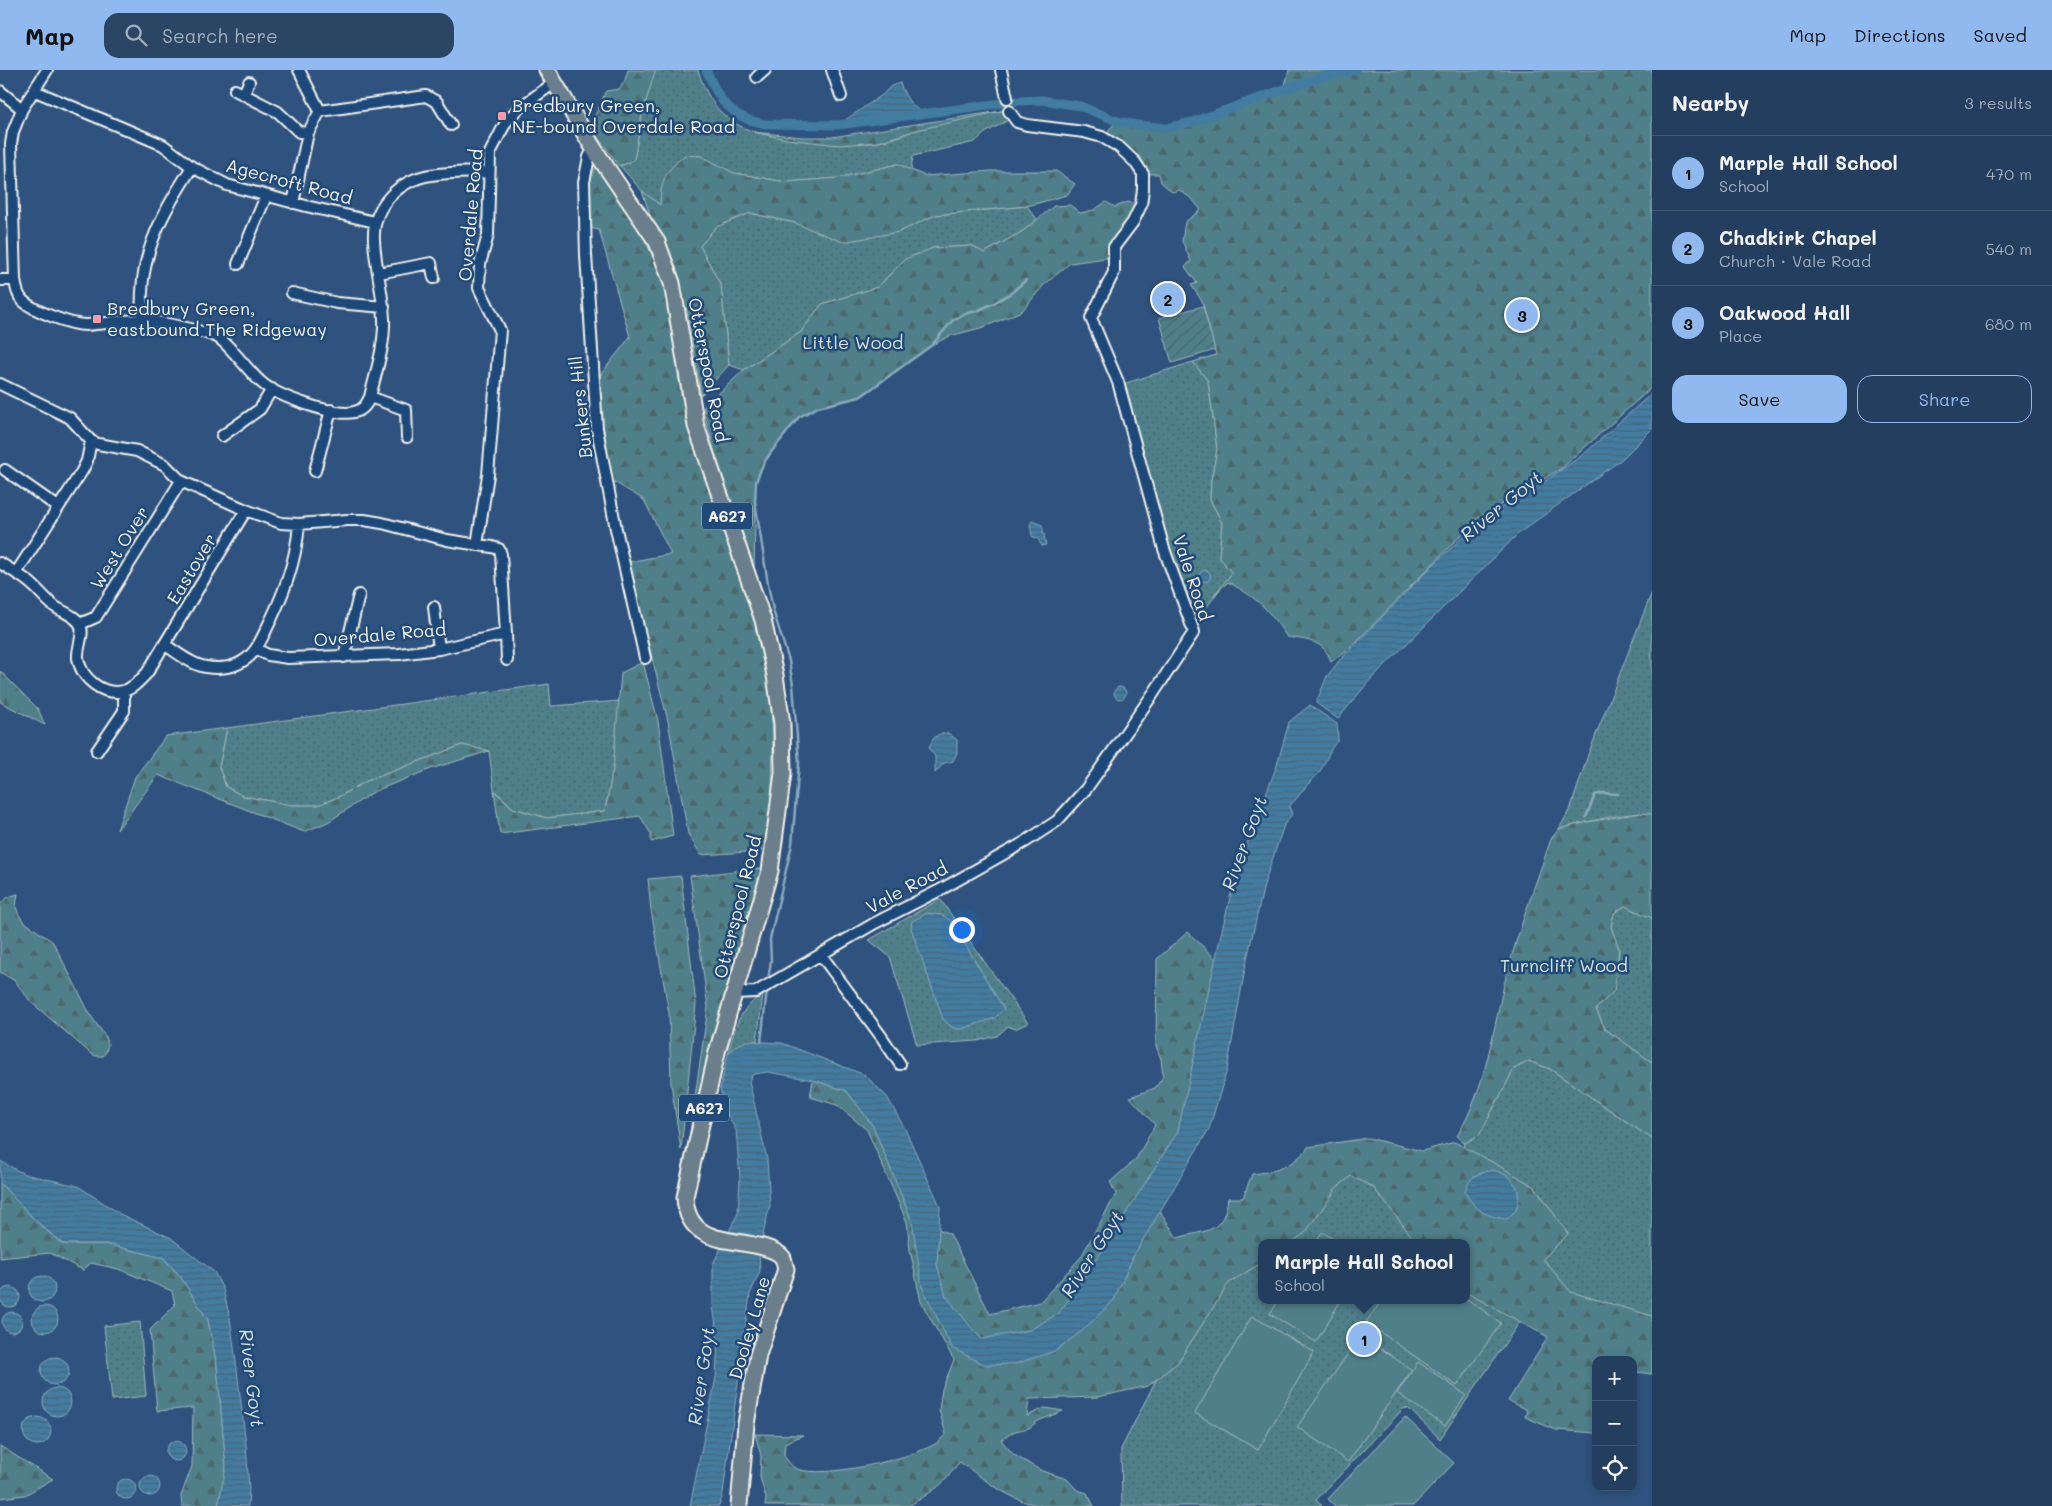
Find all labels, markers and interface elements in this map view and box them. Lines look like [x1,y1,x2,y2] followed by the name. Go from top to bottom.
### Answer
[104,13,454,58] search box
[25,20,74,51] text: Map
[122,21,150,49] icon: search
[162,23,278,48] text: Search here
[1789,23,1826,47] text: Map
[1854,23,1946,47] text: Directions
[1974,23,2027,47] text: Saved
[1672,89,1749,116] text: Nearby
[1964,92,2032,113] text: 3 results
[512,93,735,138] place label: Bredbury Green, NE-bound Overdale Road
[496,110,508,122] marker: Bredbury Green, NE-bound Overdale Road
[452,148,488,282] street label: Overdale Road
[1719,150,1898,175] text: Marple Hall School
[223,153,355,209] street label: Agecroft Road
[1684,163,1692,184] text: 1
[1986,163,2032,184] text: 470 m
[1719,175,1769,196] text: School
[1719,225,1877,250] text: Chadkirk Chapel
[1684,238,1692,259] text: 2
[1986,238,2032,259] text: 540 m
[1719,250,1871,271] text: Church · Vale Road
[1152,280,1184,318] pin: 2
[107,296,327,341] place label: Bredbury Green, eastbound The Ridgeway
[683,296,735,444] street label: Otterspool Road
[1506,296,1538,334] pin: 3
[1719,300,1850,325] text: Oakwood Hall
[91,313,103,325] marker: Bredbury Green, eastbound The Ridgeway
[1683,313,1693,334] text: 3
[1985,313,2032,334] text: 680 m
[1719,325,1762,346] text: Place
[803,330,903,354] park label: Little Wood
[563,355,597,459] street label: Bunkers Hill
[1672,375,1847,423] button: Save
[1857,375,2032,423] button: Share
[1454,465,1547,546] water label: River Goyt
[84,502,154,593] street label: West Over
[702,502,752,530] road number: A627
[161,529,222,608] street label: Eastover
[1168,532,1218,624] street label: Vale Road
[313,616,447,652] street label: Overdale Road
[1215,792,1272,894] water label: River Goyt
[708,833,766,981] street label: Otterspool Road
[862,856,951,919] street label: Vale Road
[949,917,975,943] your location
[1500,953,1628,977] park label: Turncliff Wood
[679,1094,729,1122] road number: A627
[1054,1205,1129,1302] water label: River Goyt
[1258,1239,1470,1304] popup
[1275,1249,1453,1274] text: Marple Hall School
[723,1273,775,1382] street label: Dooley Lane
[1275,1274,1325,1295] text: School
[1348,1320,1380,1358] pin: 1
[681,1325,720,1427] water label: River Goyt
[234,1327,271,1429] water label: River Goyt
[1592,1356,1637,1491] map controls
[1592,1356,1637,1401] button: +
[1592,1401,1637,1446] button: −
[1592,1446,1637,1491] button: locate

